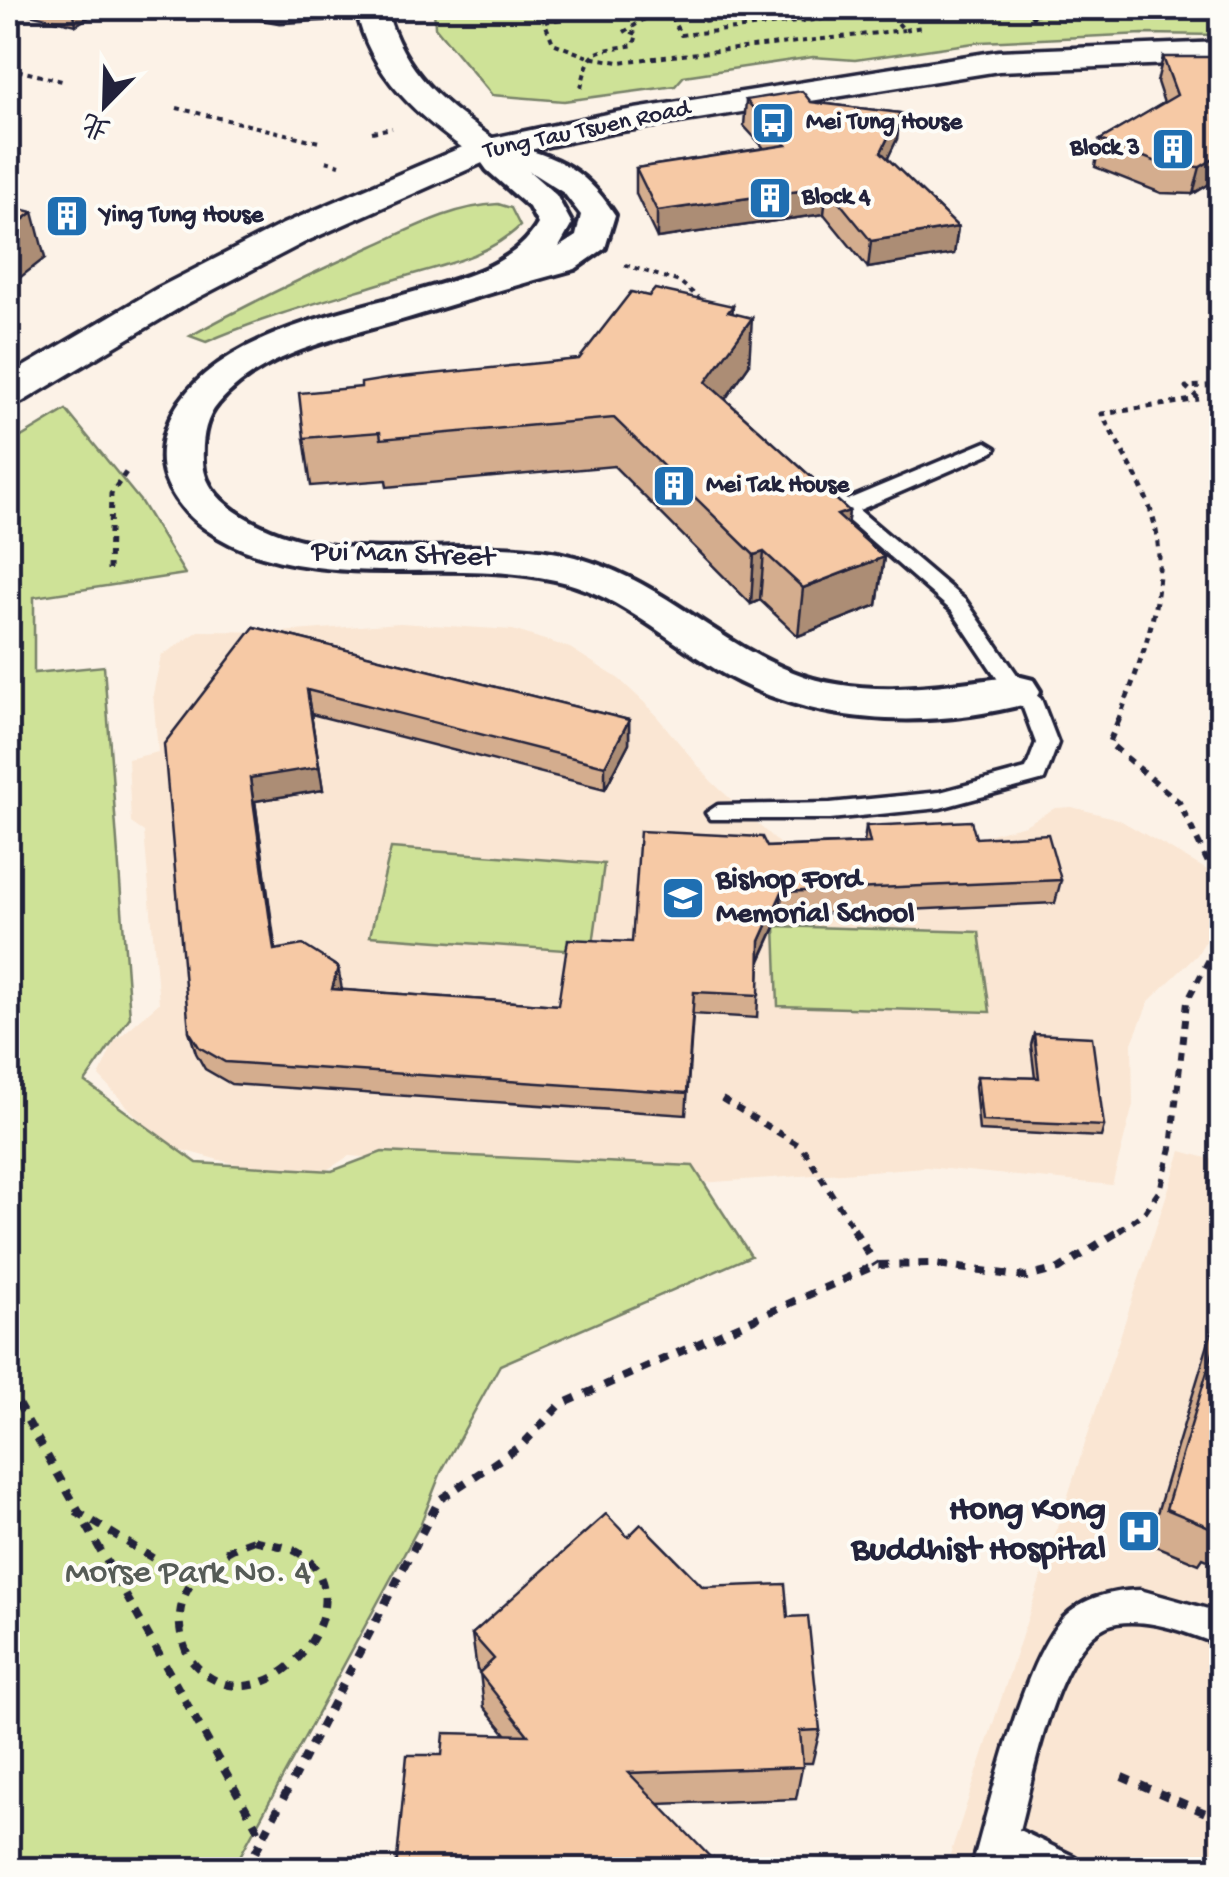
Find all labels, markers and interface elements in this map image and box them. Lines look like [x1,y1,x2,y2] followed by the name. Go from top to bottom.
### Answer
[55,55,155,155] north arrow
[479,94,695,167] street label: Tung Tau Tsuen Road
[750,100,796,146] bus stop icon: Mei Tung House
[78,103,116,145] text: 北
[806,109,963,138] place label: Mei Tung House
[1150,126,1196,172] building icon: Block 3
[1069,135,1140,164] place label: Block 3
[747,175,793,221] building icon: Block 4
[801,184,871,213] place label: Block 4
[44,193,90,239] building icon: Ying Tung House
[97,202,265,231] place label: Ying Tung House
[651,463,697,509] building icon: Mei Tak House
[706,472,850,501] place label: Mei Tak House
[310,535,498,577] street label: Pui Man Street
[715,864,915,933] place label: Bishop Ford Memorial School
[660,875,706,921] school or university icon: Bishop Ford Memorial School
[851,1491,1106,1572] place label: Hong Kong Buddhist Hospital
[1116,1508,1162,1554] hospital icon: Hong Kong Buddhist Hospital
[65,1554,311,1595] park label: Morse Park No. 4

